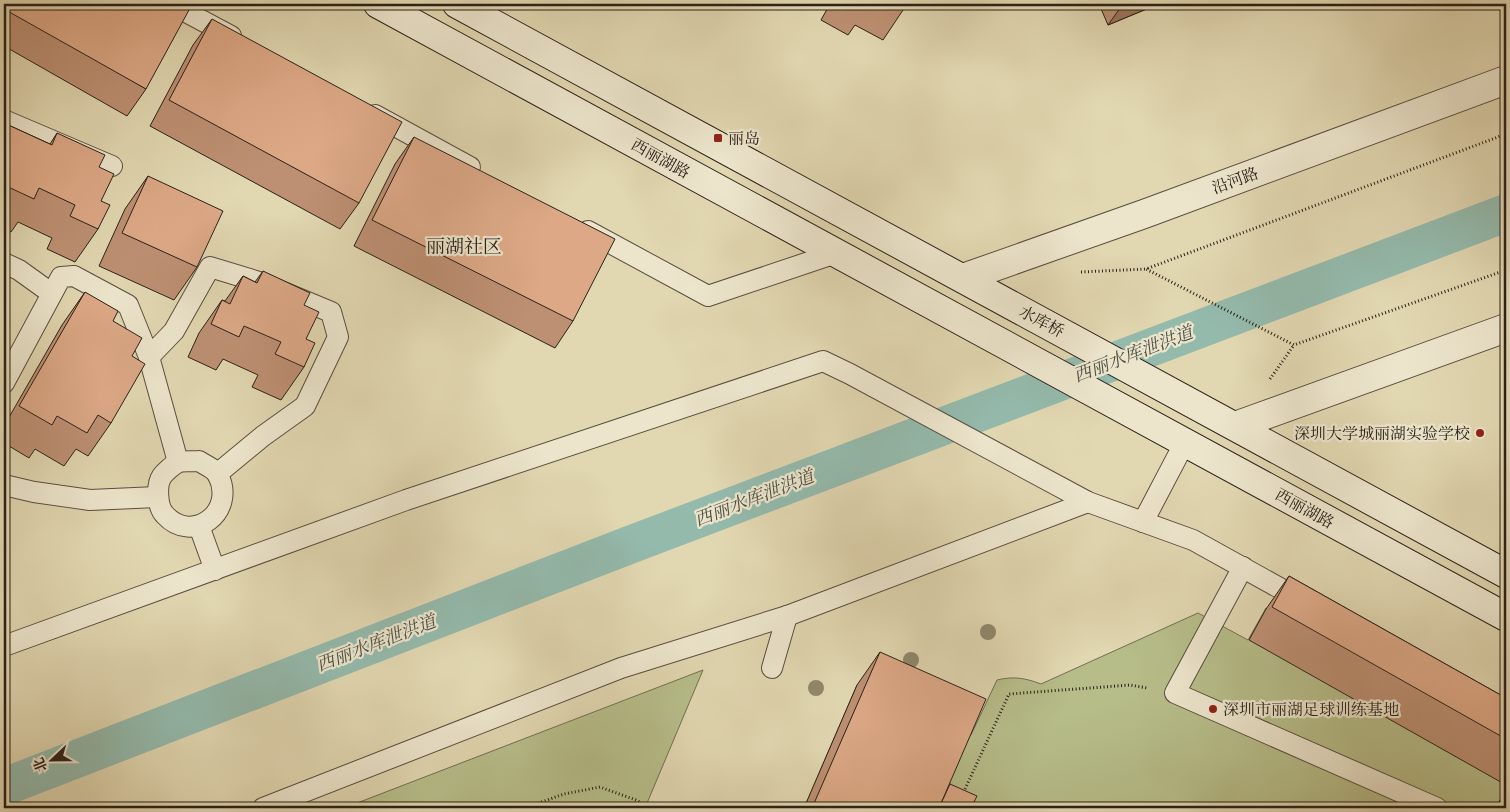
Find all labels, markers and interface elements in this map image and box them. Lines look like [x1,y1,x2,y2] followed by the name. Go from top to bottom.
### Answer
[728,126,760,150] place label: 丽岛
[627,132,695,184] street label: 西丽湖路
[712,132,724,144] marker: 丽岛
[1208,161,1262,199] street label: 沿河路
[426,232,502,260] district label: 丽湖社区
[1015,299,1069,343] street label: 水库桥
[1069,317,1199,389] water label: 西丽水库泄洪道
[1294,421,1470,445] place label: 深圳大学城丽湖实验学校
[1474,427,1486,439] marker: 深圳大学城丽湖实验学校
[690,461,820,533] water label: 西丽水库泄洪道
[1271,482,1339,534] street label: 西丽湖路
[312,606,442,678] water label: 西丽水库泄洪道
[1223,697,1399,721] place label: 深圳市丽湖足球训练基地
[1207,703,1219,715] marker: 深圳市丽湖足球训练基地
[28,734,78,784] north arrow
[28,755,52,775] text: 北

